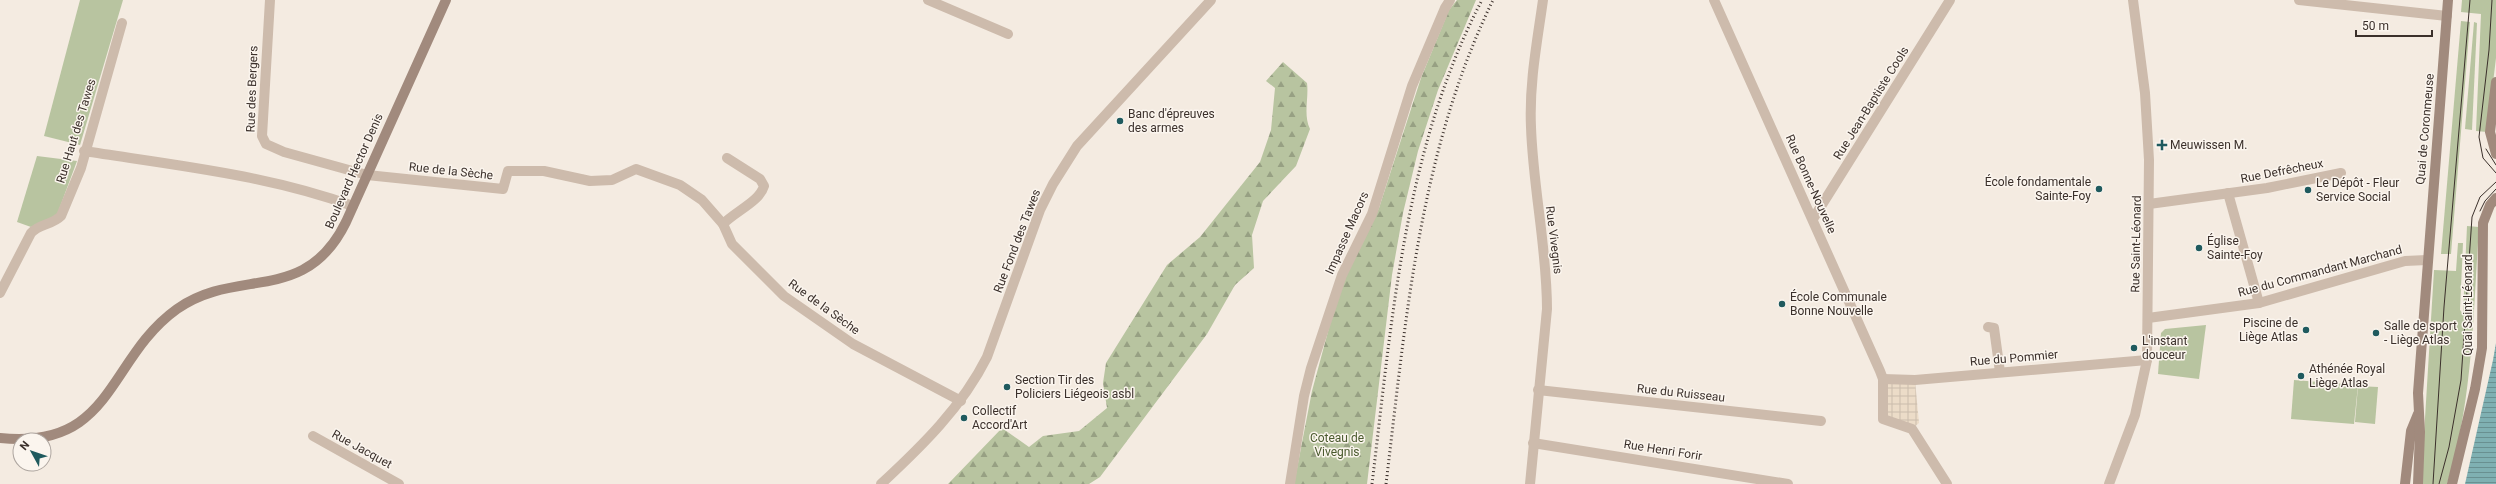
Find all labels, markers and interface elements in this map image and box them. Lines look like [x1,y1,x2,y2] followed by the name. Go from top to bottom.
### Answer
[2356,12,2432,38] scale bar
[2362,19,2389,33] text: 50 m
[1830,44,1912,162] street label: Rue Jean-Baptiste Cools
[243,45,261,133] street label: Rue des Bergers
[2413,73,2437,185] street label: Quai de Coronmeuse
[53,77,99,185] street label: Rue Haut des Tawes
[1128,107,1215,135] place label: Banc d'épreuves des armes
[322,111,386,231] street label: Boulevard Hector Denis
[1115,116,1125,126] marker: Banc d'épreuves des armes
[1783,132,1839,236] street label: Rue Bonne-Nouvelle
[2170,138,2247,152] place label: Meuwissen M.
[2157,140,2167,150] marker: Meuwissen M.
[2239,156,2325,186] street label: Rue Defrêcheux
[408,160,494,182] street label: Rue de la Sèche
[1985,174,2091,203] place label: École fondamentale Sainte-Foy
[2316,176,2399,204] place label: Le Dépôt - Fleur Service Social
[2094,184,2104,194] marker: École fondamentale Sainte-Foy
[2303,185,2313,195] marker: Le Dépôt - Fleur Service Social
[991,187,1043,295] street label: Rue Fond des Tawes
[1322,189,1372,277] street label: Impasse Macors
[2128,195,2144,293] street label: Rue Saint-Léonard
[1543,205,1565,275] street label: Rue Vivegnis
[2207,233,2263,262] place label: Église Sainte-Foy
[2236,242,2404,300] street label: Rue du Commandant Marchand
[2194,243,2204,253] marker: Église Sainte-Foy
[2461,254,2475,356] street label: Quai Saint-Léonard
[786,276,862,338] street label: Rue de la Sèche
[1790,289,1887,318] place label: École Communale Bonne Nouvelle
[1777,299,1787,309] marker: École Communale Bonne Nouvelle
[2239,316,2298,344] place label: Piscine de Liège Atlas
[2384,319,2457,347] place label: Salle de sport - Liège Atlas
[2301,325,2311,335] marker: Piscine de Liège Atlas
[2371,328,2381,338] marker: Salle de sport - Liège Atlas
[2142,334,2187,362] place label: L'instant douceur
[2129,343,2139,353] marker: L'instant douceur
[1969,347,2059,369] street label: Rue du Pommier
[2309,362,2385,390] place label: Athénée Royal Liège Atlas
[2296,371,2306,381] marker: Athénée Royal Liège Atlas
[1015,373,1134,401] place label: Section Tir des Policiers Liégeois asbl
[1636,381,1726,405] street label: Rue du Ruisseau
[1002,382,1012,392] marker: Section Tir des Policiers Liégeois asbl
[972,404,1028,432] place label: Collectif Accord'Art
[959,413,969,423] marker: Collectif Accord'Art
[330,427,395,471] street label: Rue Jacquet
[1310,431,1364,459] park label: Coteau de Vivegnis
[12,432,52,472] north arrow
[1623,437,1703,463] street label: Rue Henri Forir
[17,439,32,453] text: N

